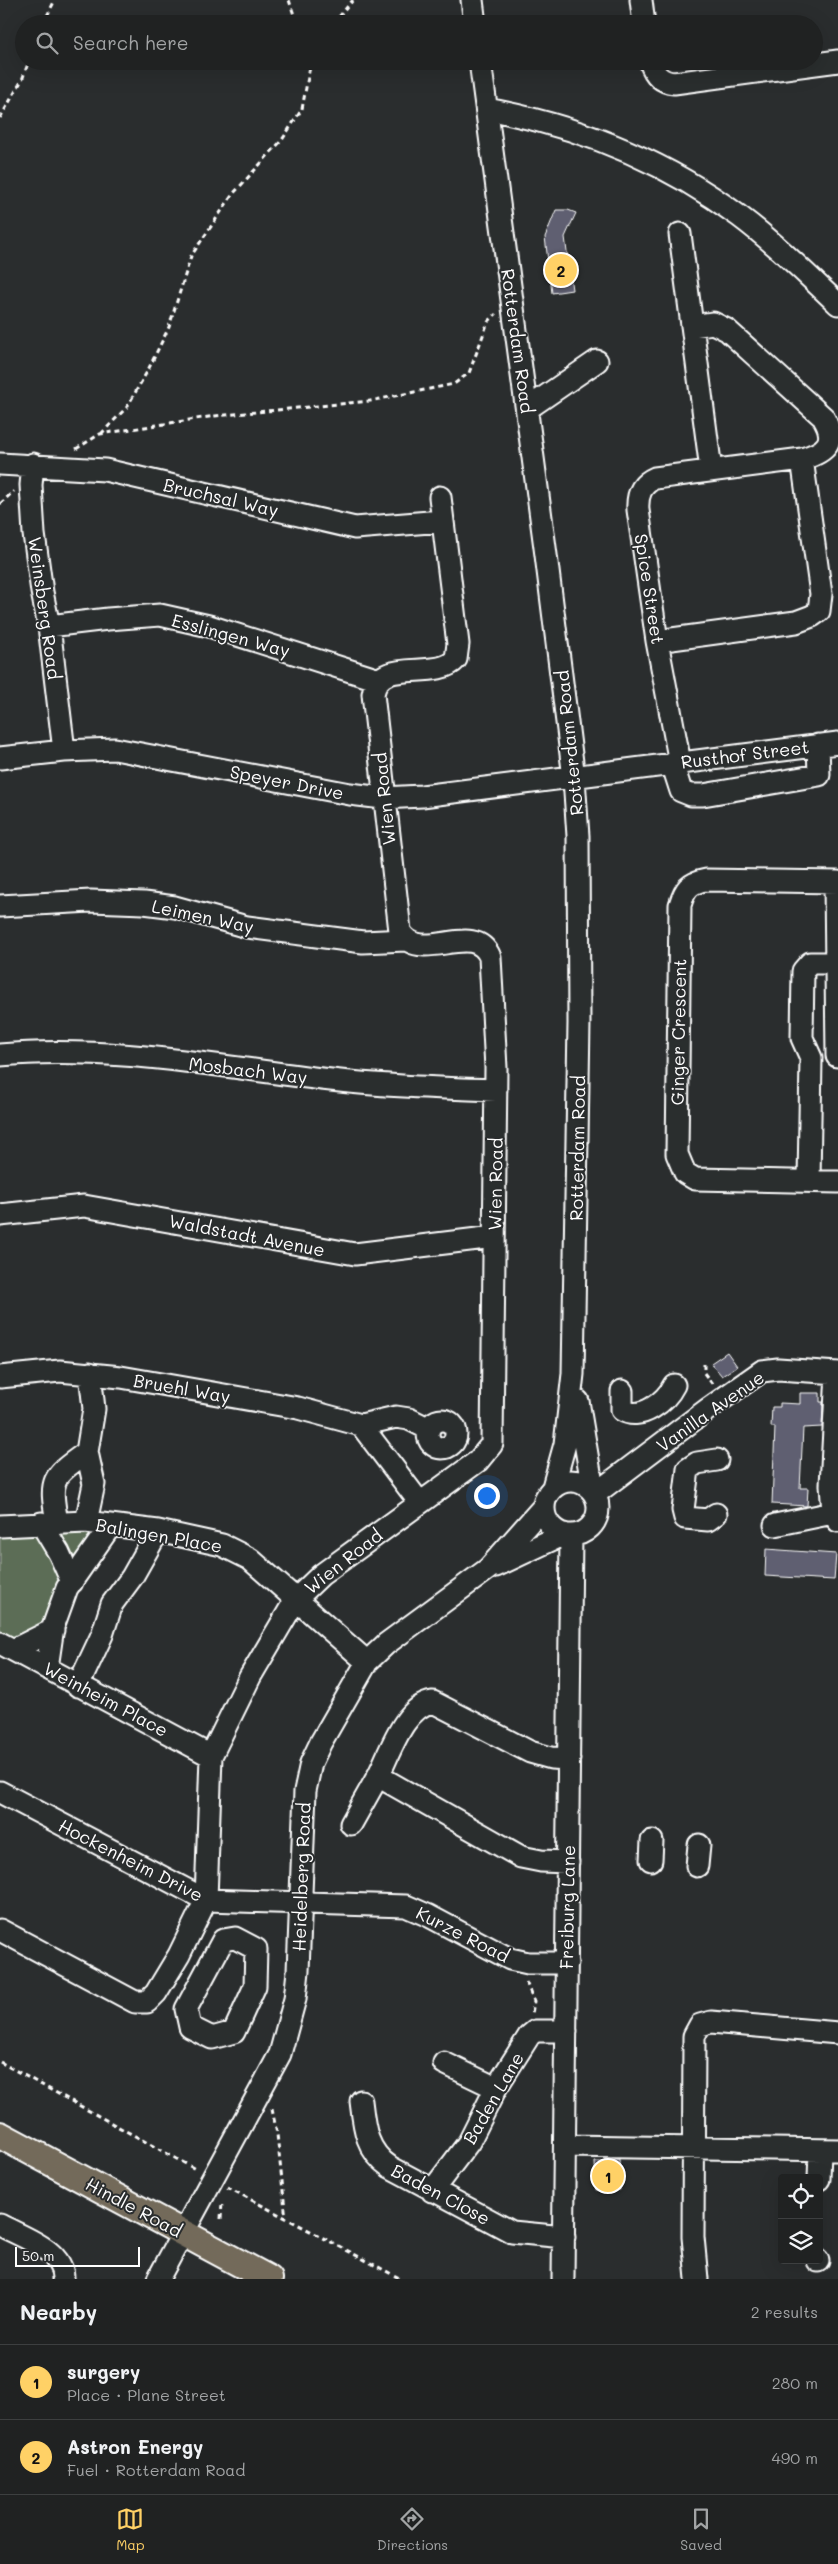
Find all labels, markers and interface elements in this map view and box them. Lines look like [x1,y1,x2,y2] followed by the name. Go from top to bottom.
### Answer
[15,15,823,70] search box
[33,29,61,57] icon: search
[73,30,189,55] text: Search here
[545,251,577,289] pin: 2
[496,267,540,415] street label: Rotterdam Road
[161,472,281,522] street label: Bruchsal Way
[629,532,671,646] street label: Spice Street
[23,535,67,681] street label: Weinsberg Road
[169,608,293,662] street label: Esslingen Way
[549,669,589,817] street label: Rotterdam Road
[680,734,810,774] street label: Rusthof Street
[367,751,401,847] street label: Wien Road
[228,759,346,805] street label: Speyer Drive
[150,893,256,939] street label: Leimen Way
[665,959,691,1105] street label: Ginger Crescent
[187,1051,309,1089] street label: Mosbach Way
[564,1075,590,1221] street label: Rotterdam Road
[482,1137,508,1231] street label: Wien Road
[167,1208,327,1262] street label: Waldstadt Avenue
[651,1365,769,1457] street label: Vanilla Avenue
[132,1368,232,1408] street label: Bruehl Way
[474,1483,500,1509] your location
[94,1512,224,1558] street label: Balingen Place
[299,1523,387,1599] street label: Wien Road
[40,1656,172,1742] street label: Weinheim Place
[286,1802,316,1952] street label: Heidelberg Road
[55,1813,207,1907] street label: Hockenheim Drive
[554,1845,580,1969] street label: Freiburg Lane
[412,1900,514,1968] street label: Kurze Road
[457,2048,529,2148] street label: Baden Lane
[592,2157,624,2195] pin: 1
[387,2158,495,2230] street label: Baden Close
[82,2172,186,2242] street label: Hindle Road
[778,2174,823,2264] map controls
[778,2174,823,2219] button: locate
[778,2219,823,2264] button: layers
[15,2244,140,2267] scale bar
[22,2246,54,2265] text: 50 m
[20,2298,97,2325] text: Nearby
[751,2301,818,2322] text: 2 results
[67,2359,140,2384] text: surgery
[32,2372,40,2393] text: 1
[772,2372,818,2393] text: 280 m
[67,2384,226,2405] text: Place · Plane Street
[67,2434,203,2459] text: Astron Energy
[32,2447,40,2468] text: 2
[771,2447,818,2468] text: 490 m
[67,2459,245,2480] text: Fuel · Rotterdam Road
[116,2505,145,2554] tab: Map
[377,2505,448,2554] tab: Directions
[680,2505,722,2554] tab: Saved

